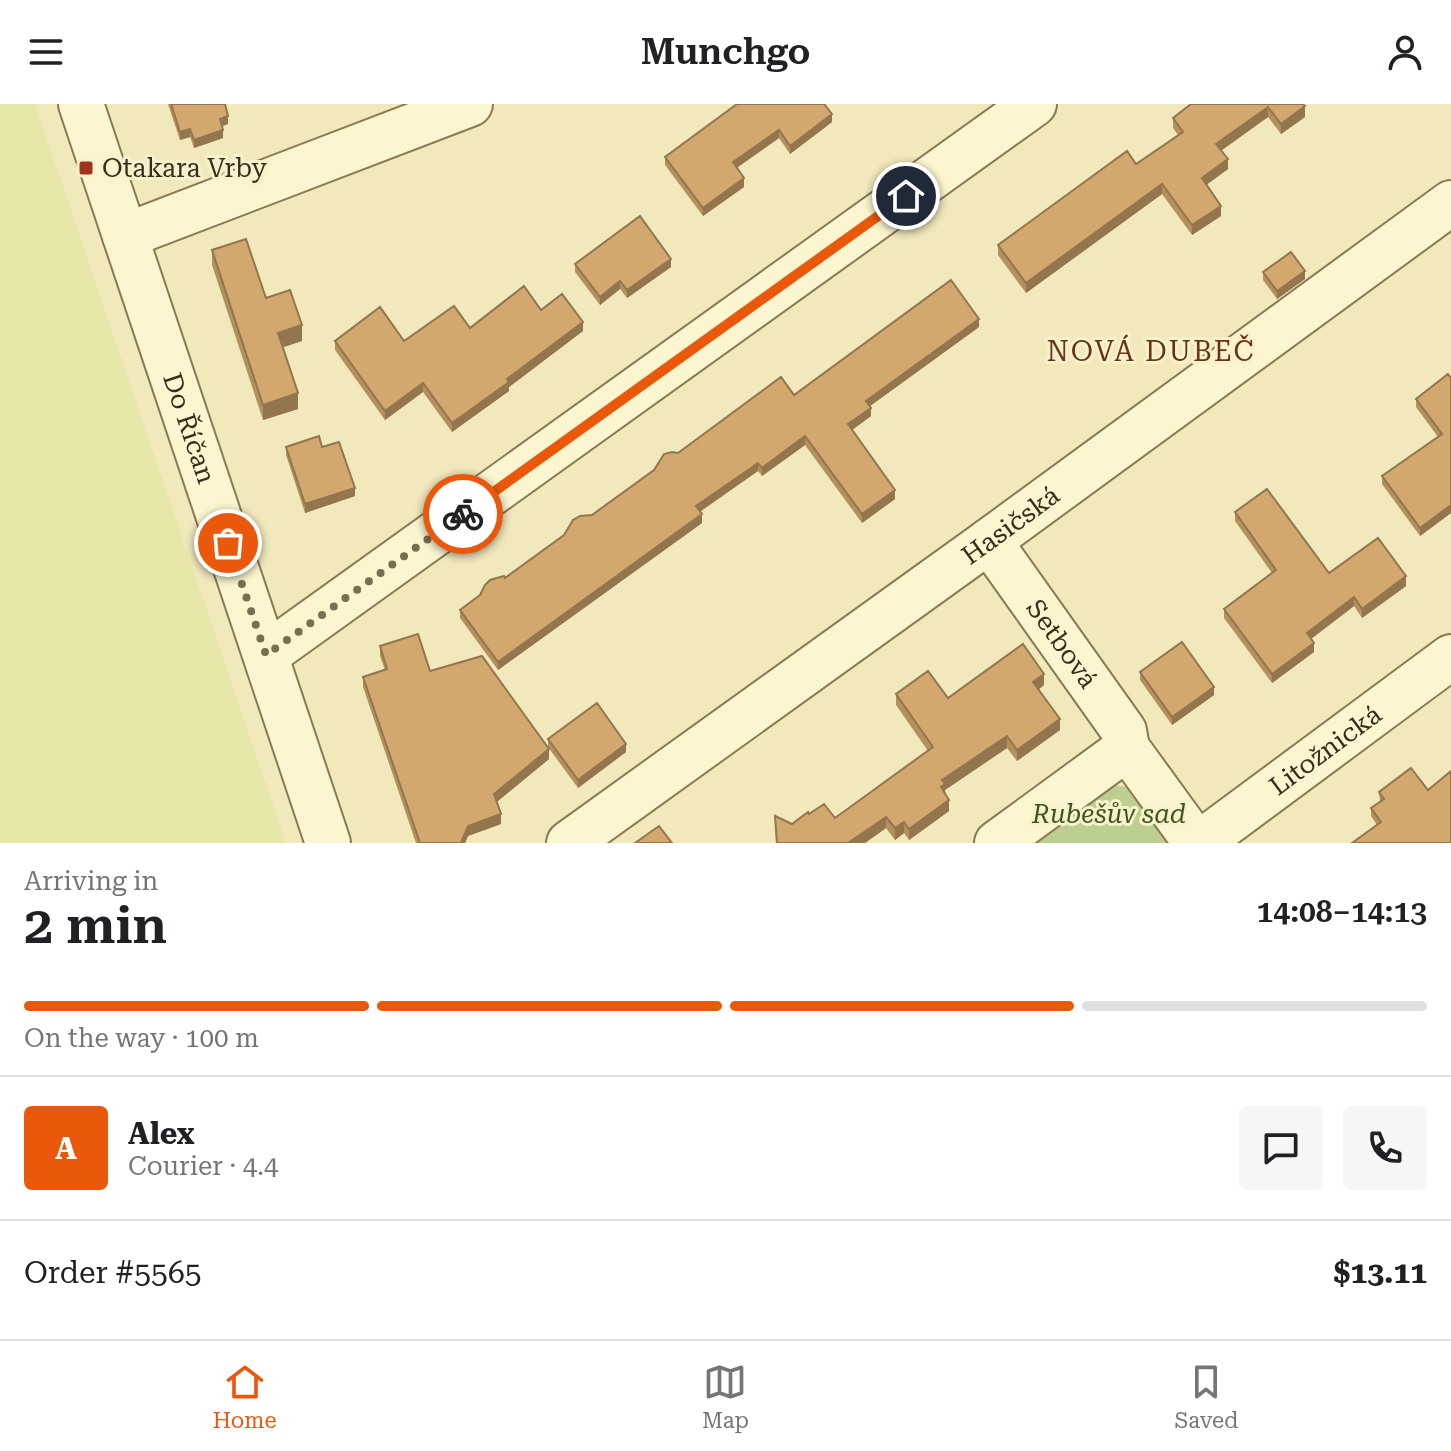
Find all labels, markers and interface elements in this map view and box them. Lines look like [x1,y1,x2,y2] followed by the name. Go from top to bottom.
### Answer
[24,30,68,74] icon: menu
[1383,30,1427,74] icon: person
[641,31,810,73] text: Munchgo
[102,153,268,183] place label: Otakara Vrby
[77,159,95,177] marker: Otakara Vrby
[872,162,940,230] pin
[884,174,928,218] icon: home
[1046,334,1256,368] district label: NOVÁ DUBEČ
[157,369,222,488] street label: Do Říčan
[423,474,503,554] courier
[956,480,1065,571] street label: Hasičská
[441,492,485,536] icon: bike
[194,509,262,577] pin
[206,521,250,565] icon: bag
[1020,594,1104,694] street label: Setbová
[1264,699,1387,801] street label: Litožnická
[1031,799,1186,829] park label: Rubešův sad
[24,866,158,896] text: Arriving in
[1257,894,1427,929] text: 14:08–14:13
[24,895,167,956] text: 2 min
[24,1023,259,1053] text: On the way · 100 m
[1239,1106,1323,1190] button: chat
[1343,1106,1427,1190] button: phone
[128,1116,195,1151] text: Alex
[55,1131,77,1166] text: A
[128,1151,278,1181] text: Courier · 4.4
[24,1255,202,1290] text: Order #5565
[1334,1255,1427,1290] text: $13.11
[213,1360,276,1433] tab: Home
[702,1360,749,1433] tab: Map
[1174,1360,1238,1433] tab: Saved

